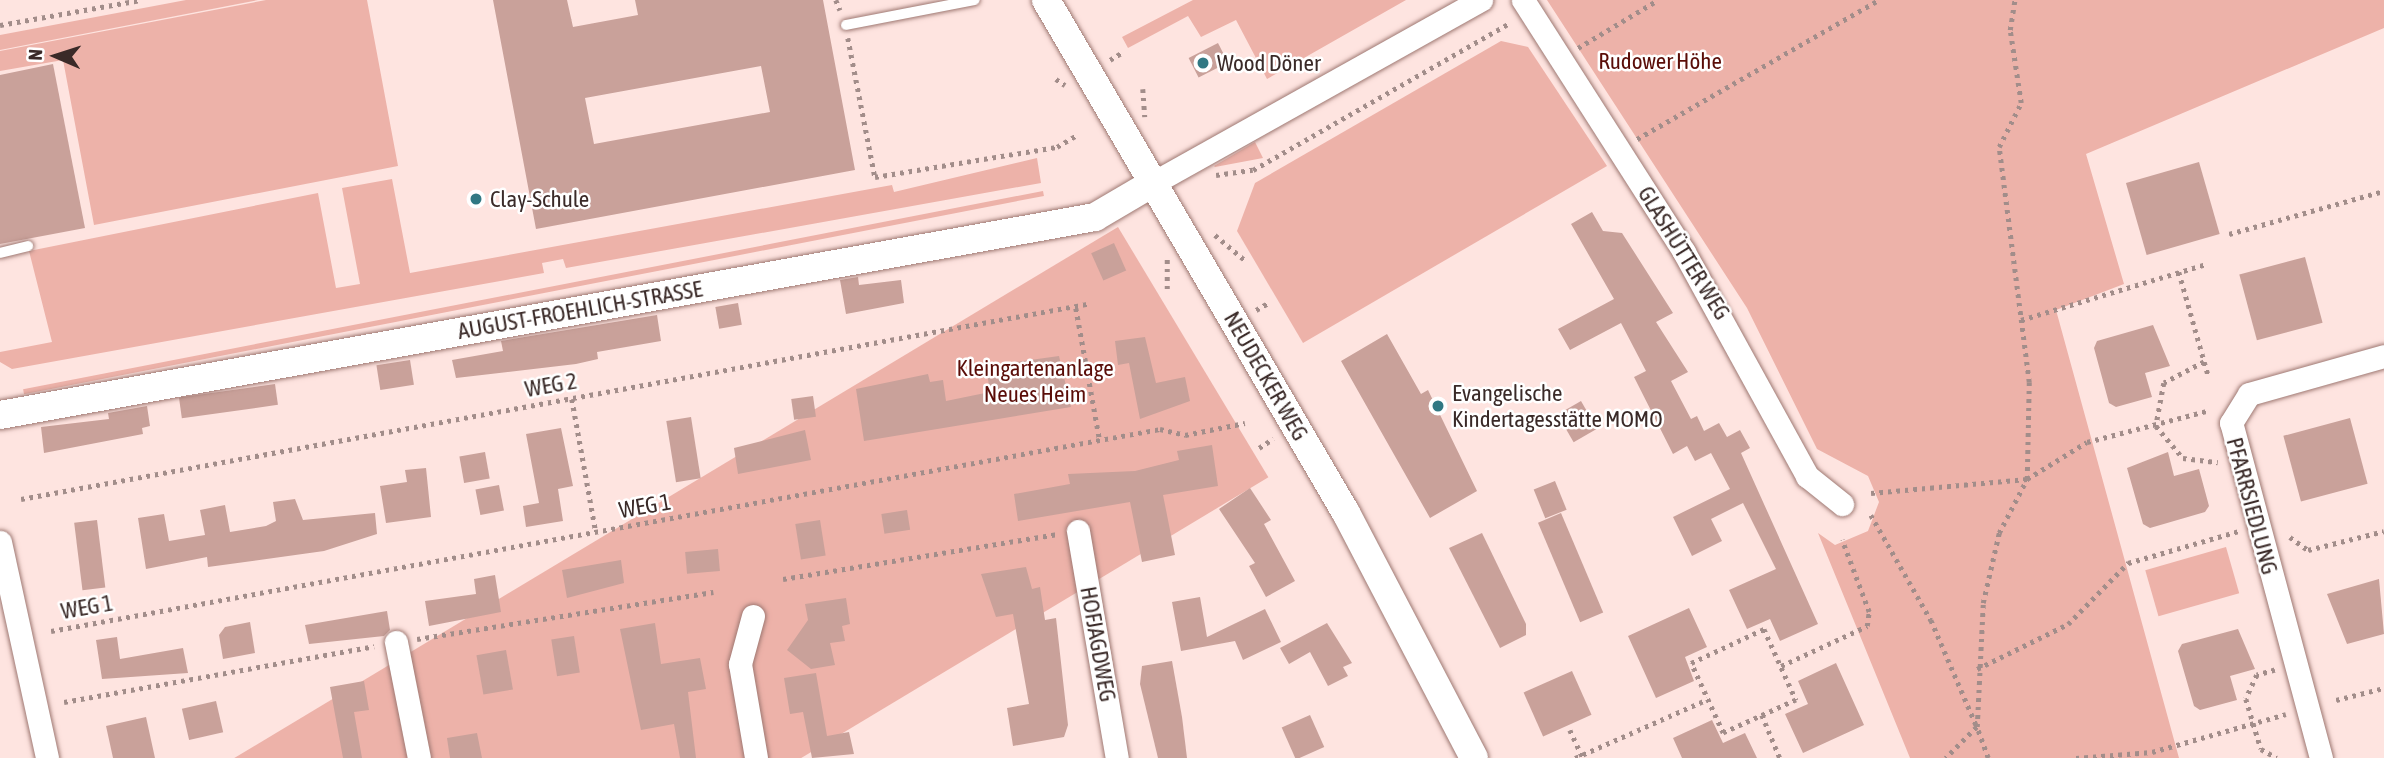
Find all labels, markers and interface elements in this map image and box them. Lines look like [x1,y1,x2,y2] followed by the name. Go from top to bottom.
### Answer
[21,21,91,91] north arrow
[1598,47,1722,75] park label: Rudower Höhe
[24,49,46,61] text: N
[1217,49,1321,77] place label: Wood Döner
[1195,55,1211,71] marker: Wood Döner
[1632,181,1736,325] street label: GLASHÜTTER WEG
[490,185,589,213] place label: Clay-Schule
[468,191,484,207] marker: Clay-Schule
[456,275,704,345] street label: AUGUST-FROEHLICH-STRASSE
[1218,307,1314,445] street label: NEUDECKER WEG
[956,354,1114,408] park label: Kleingartenanlage Neues Heim
[523,367,579,403] street label: WEG 2
[1452,379,1663,433] place label: Evangelische Kindertagesstätte MOMO
[1430,398,1446,414] marker: Evangelische Kindertagesstätte MOMO
[2220,434,2284,578] street label: PFARRSIEDLUNG
[617,488,673,524] street label: WEG 1
[1074,584,1122,704] street label: HOFJAGDWEG
[59,589,115,625] street label: WEG 1

